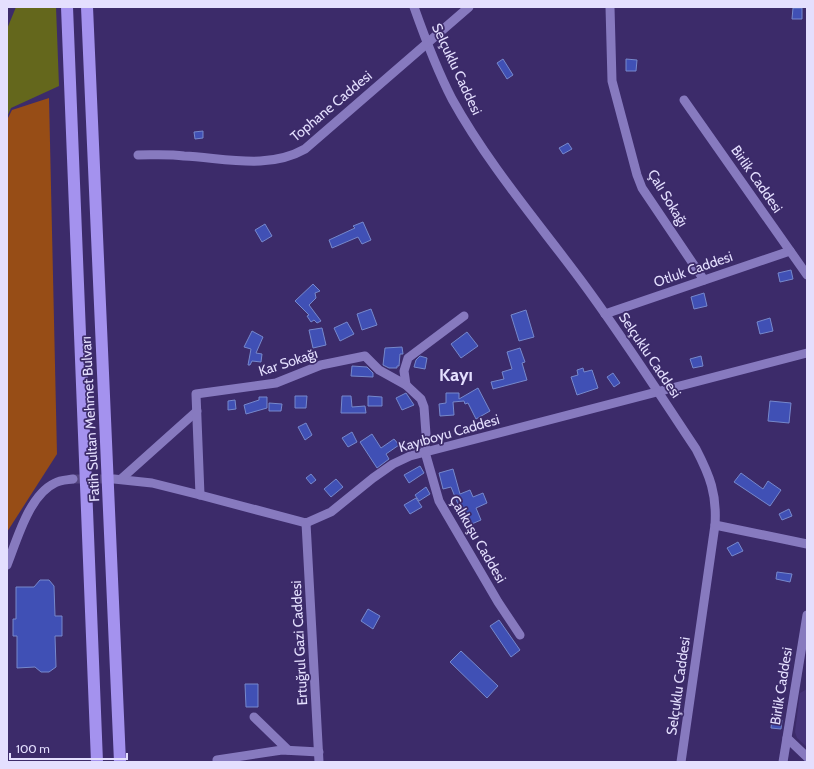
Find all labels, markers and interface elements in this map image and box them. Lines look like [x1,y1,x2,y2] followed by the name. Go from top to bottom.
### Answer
[428,20,486,118] street label: Selçuklu Caddesi
[286,67,376,145] street label: Tophane Caddesi
[727,142,787,216] street label: Birlik Caddesi
[644,166,692,230] street label: Çalı Sokağı
[651,247,735,291] street label: Otluk Caddesi
[615,309,685,401] street label: Selçuklu Caddesi
[77,336,103,502] street label: Fatih Sultan Mehmet Bulvarı
[256,344,320,380] street label: Kar Sokağı
[439,364,473,386] district label: Kayı
[396,410,502,456] street label: Kayıboyu Caddesi
[446,492,510,586] street label: Çalıkuşu Caddesi
[287,580,311,706] street label: Ertuğrul Gazi Caddesi
[662,636,694,736] street label: Selçuklu Caddesi
[766,646,796,726] street label: Birlik Caddesi
[10,735,127,761] scale bar
[16,741,50,756] text: 100 m

